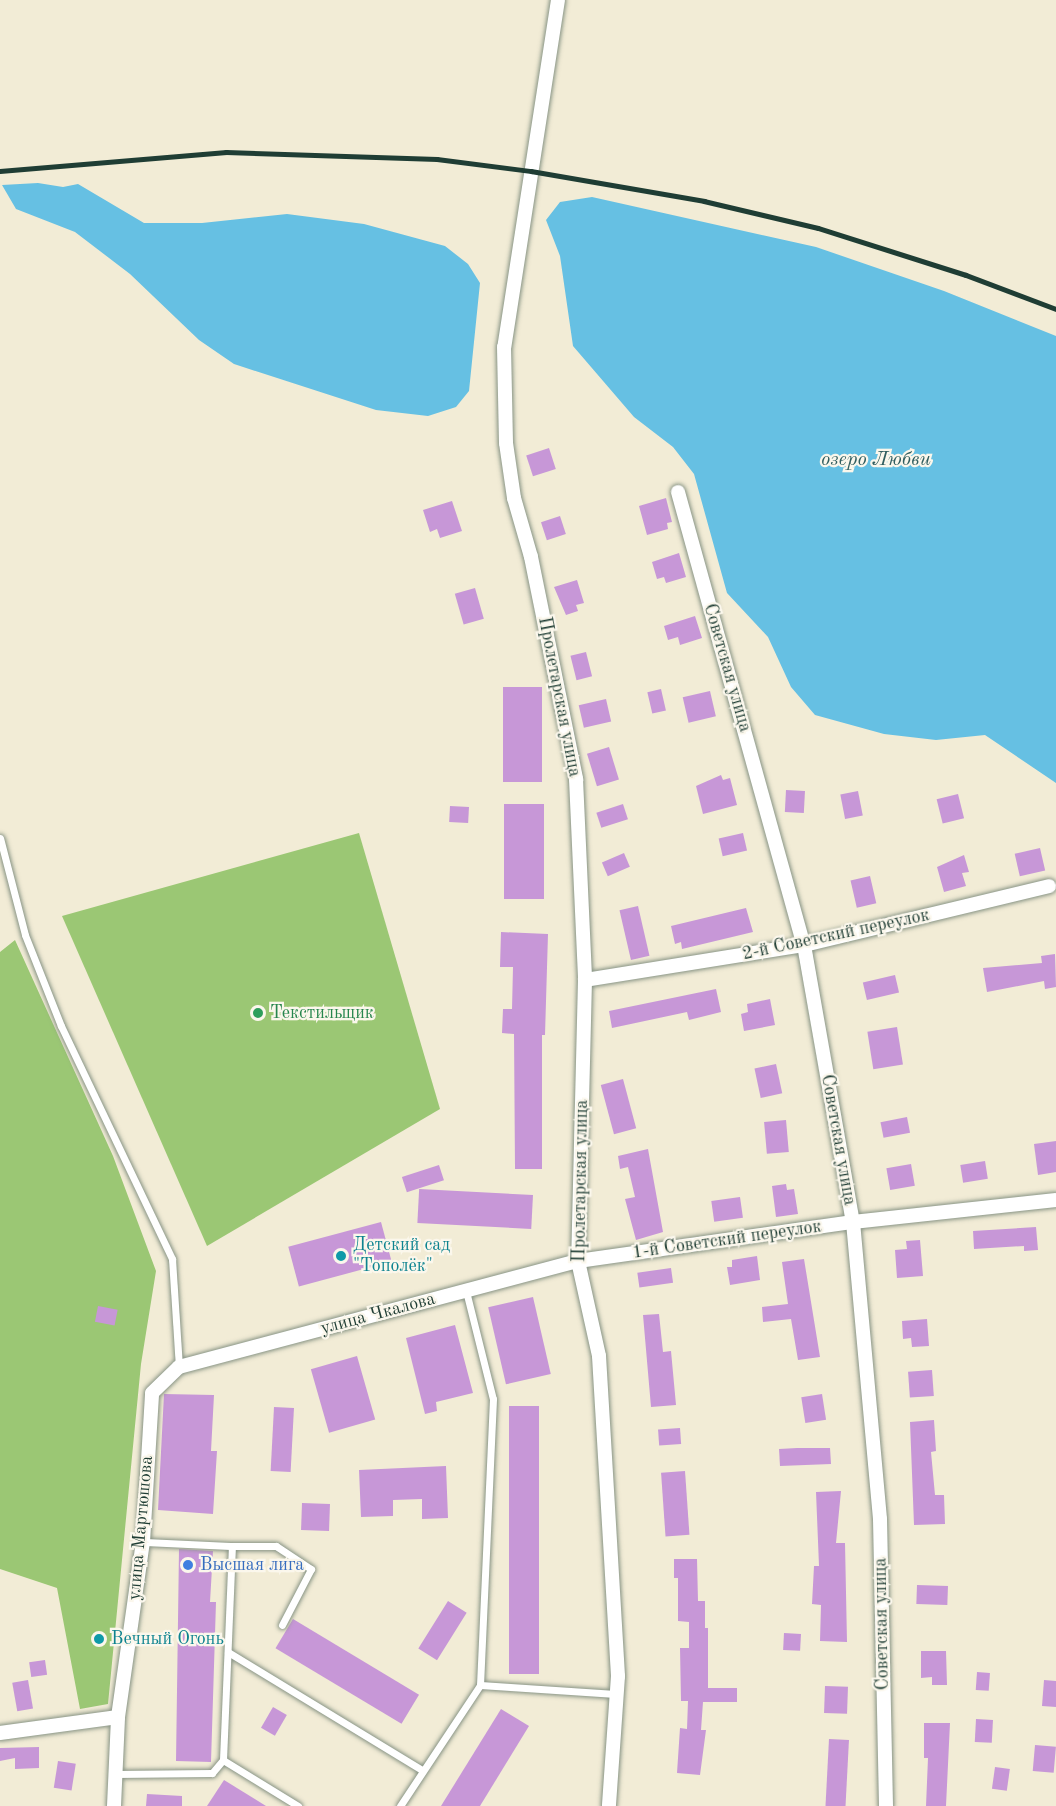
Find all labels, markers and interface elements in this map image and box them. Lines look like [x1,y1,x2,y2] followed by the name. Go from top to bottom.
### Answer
[821,448,931,472] water label: озеро Любви
[698,601,756,735] street label: Советская улица
[533,615,585,779] street label: Пролетарская улица
[740,905,932,965] street label: 2-й Советский переулок
[270,1002,374,1024] place label: Текстильщик
[251,1006,265,1020] marker: Текстильщик
[816,1073,860,1207] street label: Советская улица
[569,1099,593,1263] street label: Пролетарская улица
[631,1216,823,1264] street label: 1-й Советский переулок
[353,1235,450,1278] place label: Детский сад "Тополёк"
[334,1249,348,1263] marker: Детский сад "Тополёк"
[318,1288,438,1340] street label: улица Чкалова
[124,1455,158,1601] street label: улица Мартюшова
[200,1554,304,1576] place label: Высшая лига
[181,1558,195,1572] marker: Высшая лига
[870,1558,894,1690] street label: Советская улица
[111,1628,224,1650] place label: Вечный Огонь
[92,1632,106,1646] marker: Вечный Огонь

